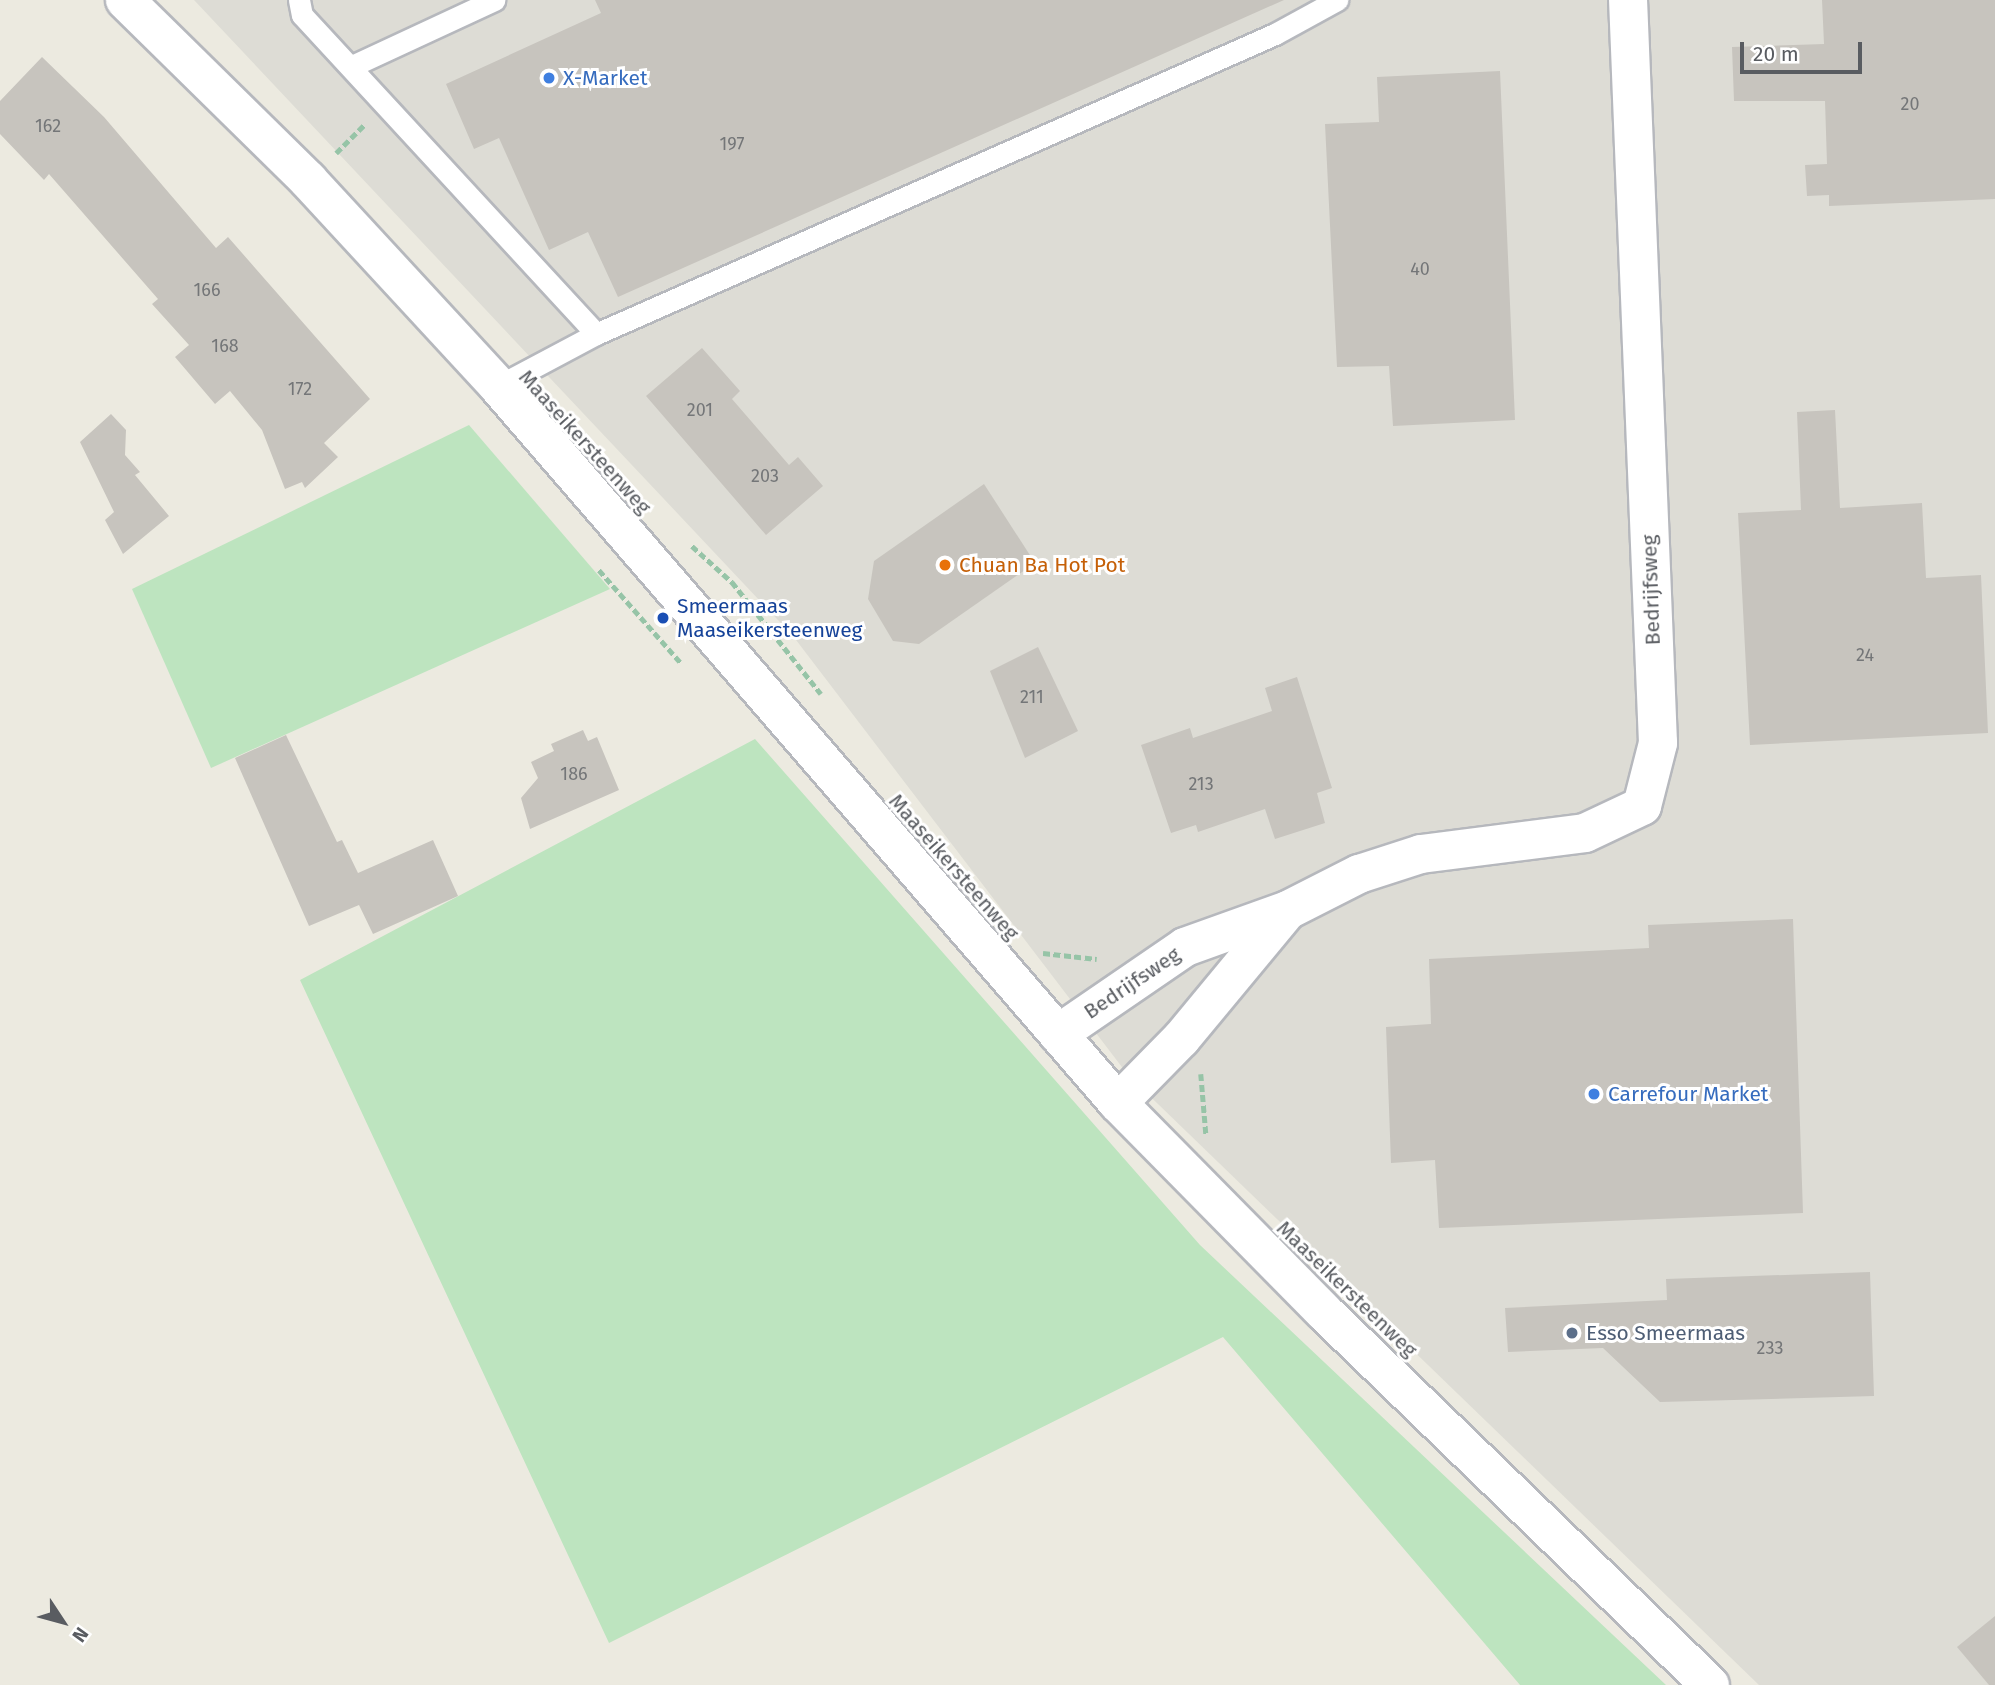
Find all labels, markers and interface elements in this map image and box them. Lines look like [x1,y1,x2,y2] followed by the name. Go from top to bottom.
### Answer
[1743,28,1866,72] scale bar
[1753,41,1799,67] text: 20 m
[563,65,648,91] place label: X-Market
[541,70,557,86] marker: X-Market
[1901,93,1919,115] house number: 20
[35,115,61,137] house number: 162
[720,133,744,155] house number: 197
[1410,258,1430,280] house number: 40
[194,279,220,301] house number: 166
[211,335,239,357] house number: 168
[514,365,656,519] street label: Maaseikersteenweg
[288,378,312,400] house number: 172
[687,399,713,421] house number: 201
[751,465,779,487] house number: 203
[1636,534,1666,646] street label: Bedrijfsweg
[959,552,1125,578] place label: Chuan Ba Hot Pot
[937,557,953,573] marker: Chuan Ba Hot Pot
[677,593,863,643] place label: Smeermaas Maaseikersteenweg
[655,610,671,626] marker: Smeermaas Maaseikersteenweg
[1856,644,1874,666] house number: 24
[1020,686,1044,708] house number: 211
[560,763,588,785] house number: 186
[1188,773,1214,795] house number: 213
[884,789,1024,945] street label: Maaseikersteenweg
[1079,942,1185,1024] street label: Bedrijfsweg
[1608,1081,1768,1107] place label: Carrefour Market
[1586,1086,1602,1102] marker: Carrefour Market
[1272,1215,1422,1363] street label: Maaseikersteenweg
[1586,1320,1745,1346] place label: Esso Smeermaas
[1564,1325,1580,1341] marker: Esso Smeermaas
[1757,1337,1783,1359] house number: 233
[28,1587,98,1657] north arrow
[67,1623,93,1646] text: N

